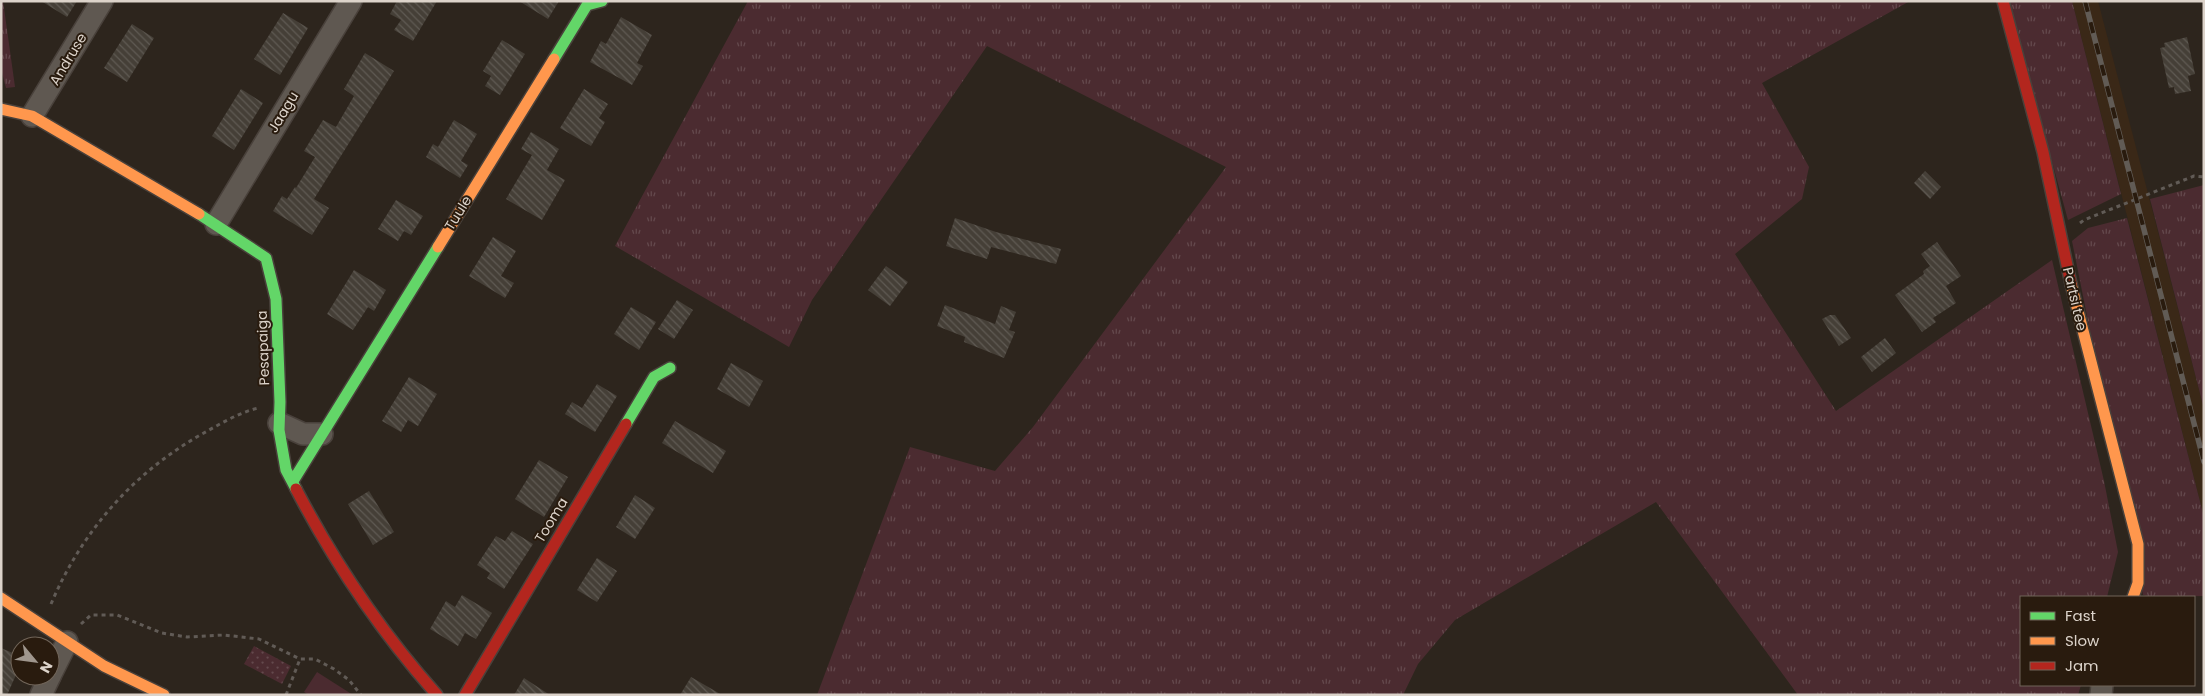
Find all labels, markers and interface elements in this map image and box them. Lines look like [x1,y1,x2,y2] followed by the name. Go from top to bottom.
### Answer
[44,29,92,89] street label: Andruse
[263,88,303,136] street label: Jaagu
[440,191,477,234] street label: Tuule
[2058,265,2092,333] street label: Partsi tee
[252,310,274,386] street label: Pesapaiga
[530,494,572,546] street label: Tooma
[2020,596,2195,686] legend
[2065,605,2096,626] text: Fast
[2065,630,2100,651] text: Slow
[10,636,60,686] north arrow
[2065,655,2099,676] text: Jam
[35,658,58,677] text: N

